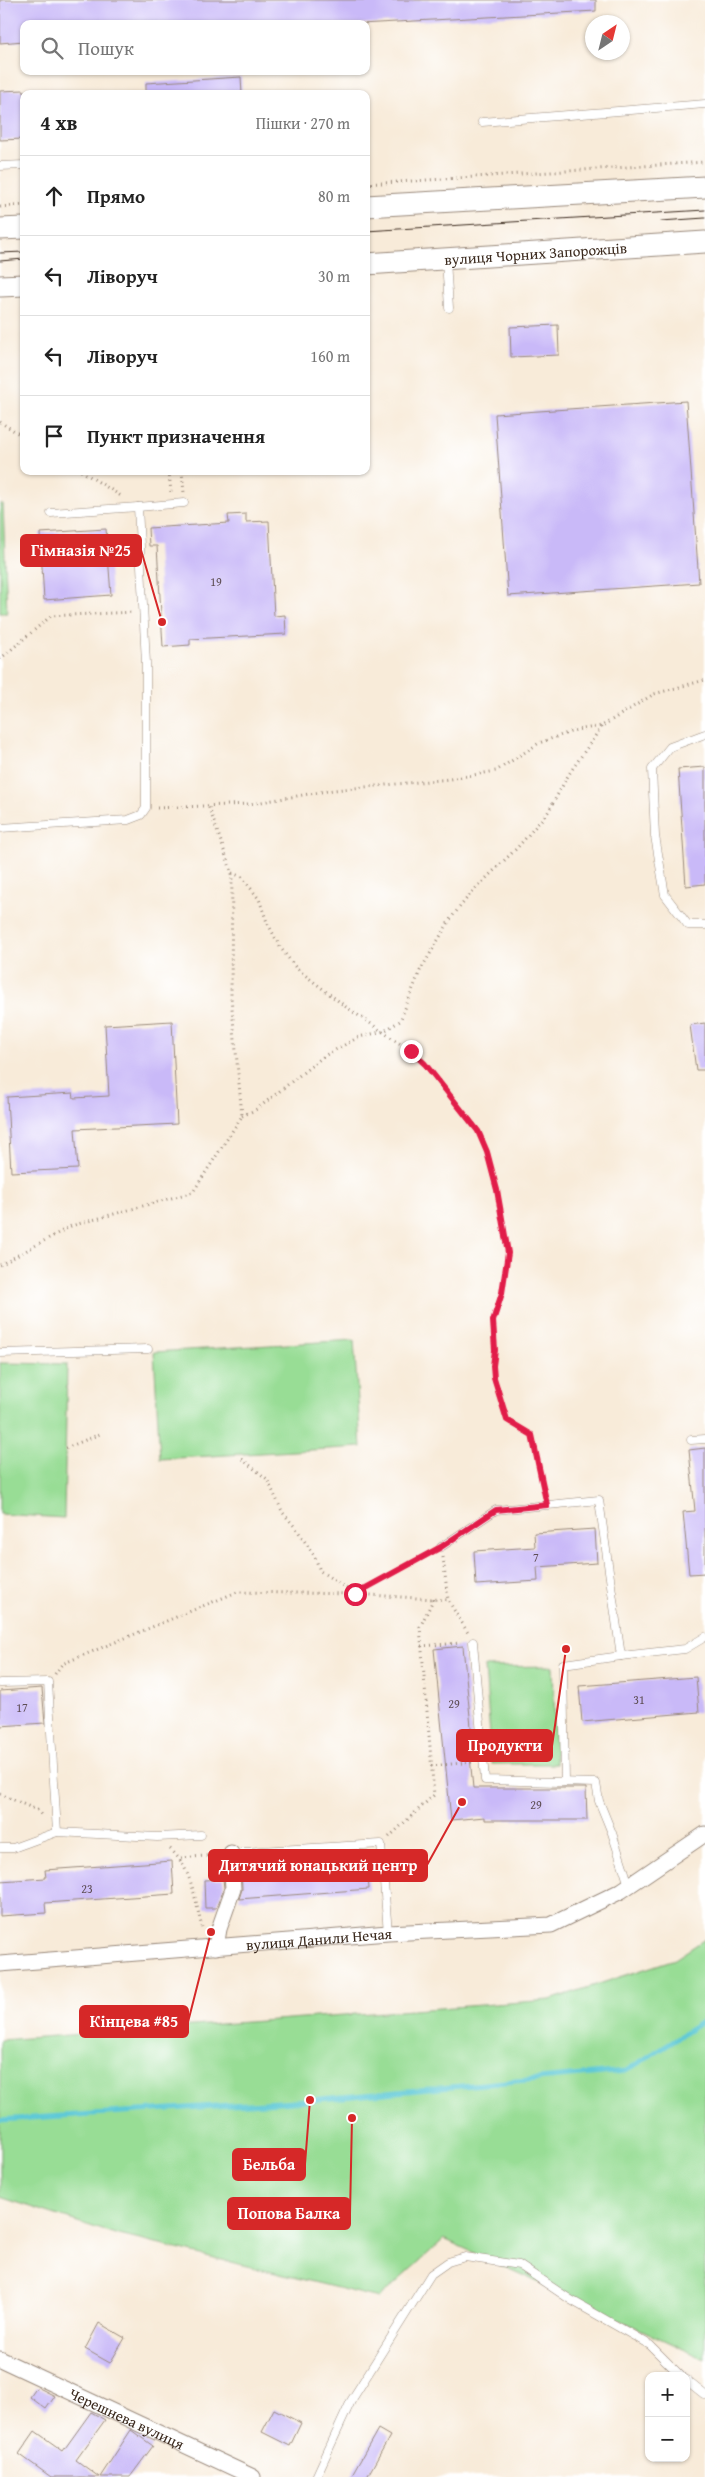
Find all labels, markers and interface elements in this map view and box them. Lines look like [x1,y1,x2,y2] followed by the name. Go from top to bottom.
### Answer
[585,15,630,60] north arrow
[20,20,370,75] search box
[38,34,66,62] icon: search
[78,34,134,62] text: Пошук
[40,107,78,138] text: 4 хв
[256,111,350,135] text: Пішки · 270 m
[40,182,68,210] icon: ahead
[87,182,145,210] text: Прямо
[318,184,350,208] text: 80 m
[444,237,628,269] street label: вулиця Чорних Запорожців
[40,262,68,290] icon: left
[87,262,158,290] text: Ліворуч
[318,264,350,288] text: 30 m
[40,342,68,370] icon: left
[87,342,158,370] text: Ліворуч
[310,344,350,368] text: 160 m
[40,422,68,450] icon: arrive
[87,422,265,450] text: Пункт призначення
[21,535,141,566] callout: Гімназія №25
[31,538,131,562] text: Гімназія №25
[210,573,222,590] house number: 19
[400,1040,423,1063] route end
[533,1549,539,1566] house number: 7
[344,1583,367,1606] route start
[633,1691,645,1708] house number: 31
[448,1695,460,1712] house number: 29
[16,1699,28,1716] house number: 17
[457,1730,552,1761] callout: Продукти
[468,1733,542,1757] text: Продукти
[530,1796,542,1813] house number: 29
[209,1850,427,1881] callout: Дитячий юнацький центр
[218,1853,417,1877] text: Дитячий юнацький центр
[81,1880,93,1897] house number: 23
[245,1922,393,1955] street label: вулиця Данили Нечая
[80,2006,188,2037] callout: Кінцева #85
[90,2009,178,2033] text: Кінцева #85
[233,2149,305,2180] callout: Бельба
[243,2152,296,2176] text: Бельба
[228,2198,350,2229] callout: Попова Балка
[238,2201,341,2225] text: Попова Балка
[645,2372,690,2462] map controls
[645,2372,690,2417] button: +
[66,2382,188,2454] street label: Черешнева вулиця
[645,2417,690,2462] button: −

